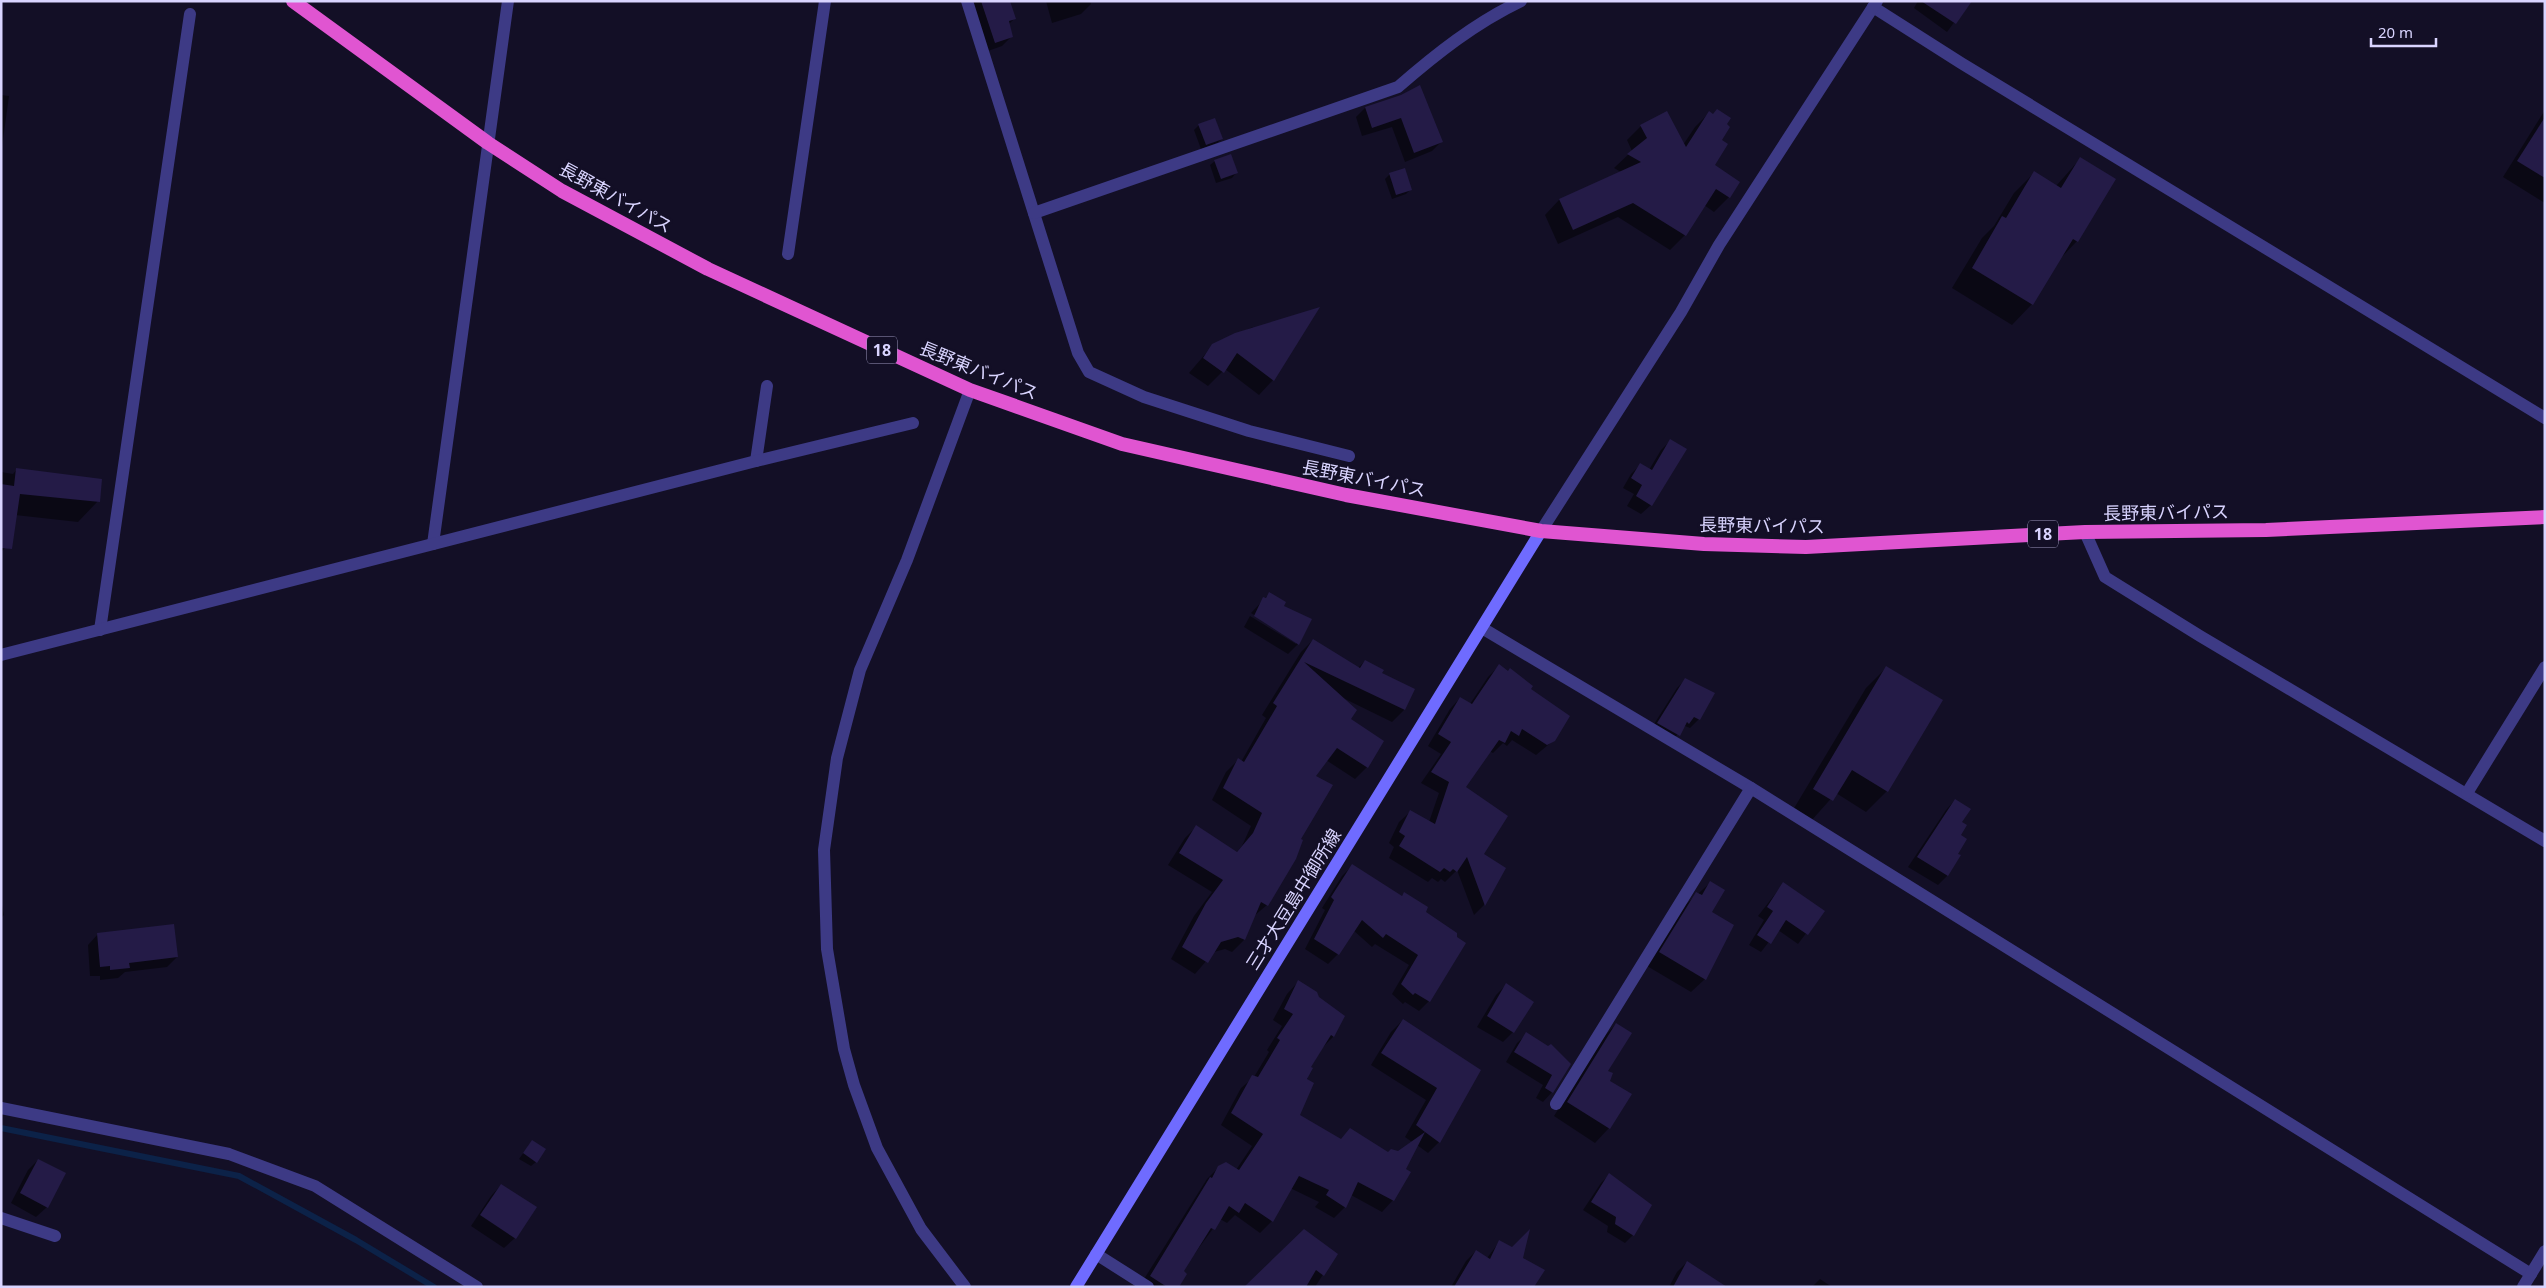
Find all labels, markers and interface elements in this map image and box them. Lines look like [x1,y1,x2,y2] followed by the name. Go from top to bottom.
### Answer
[2371,15,2436,47] scale bar
[2378,22,2413,42] text: 20 m
[555,156,677,238] street label: 長野東バイパス
[916,335,1042,405] street label: 長野東バイパス
[867,336,897,364] road number: 18
[1300,454,1428,502] street label: 長野東バイパス
[2103,499,2229,525] street label: 長野東バイパス
[1699,512,1825,538] street label: 長野東バイパス
[2028,520,2058,548] road number: 18
[1240,824,1346,974] street label: 三才大豆島中御所線

